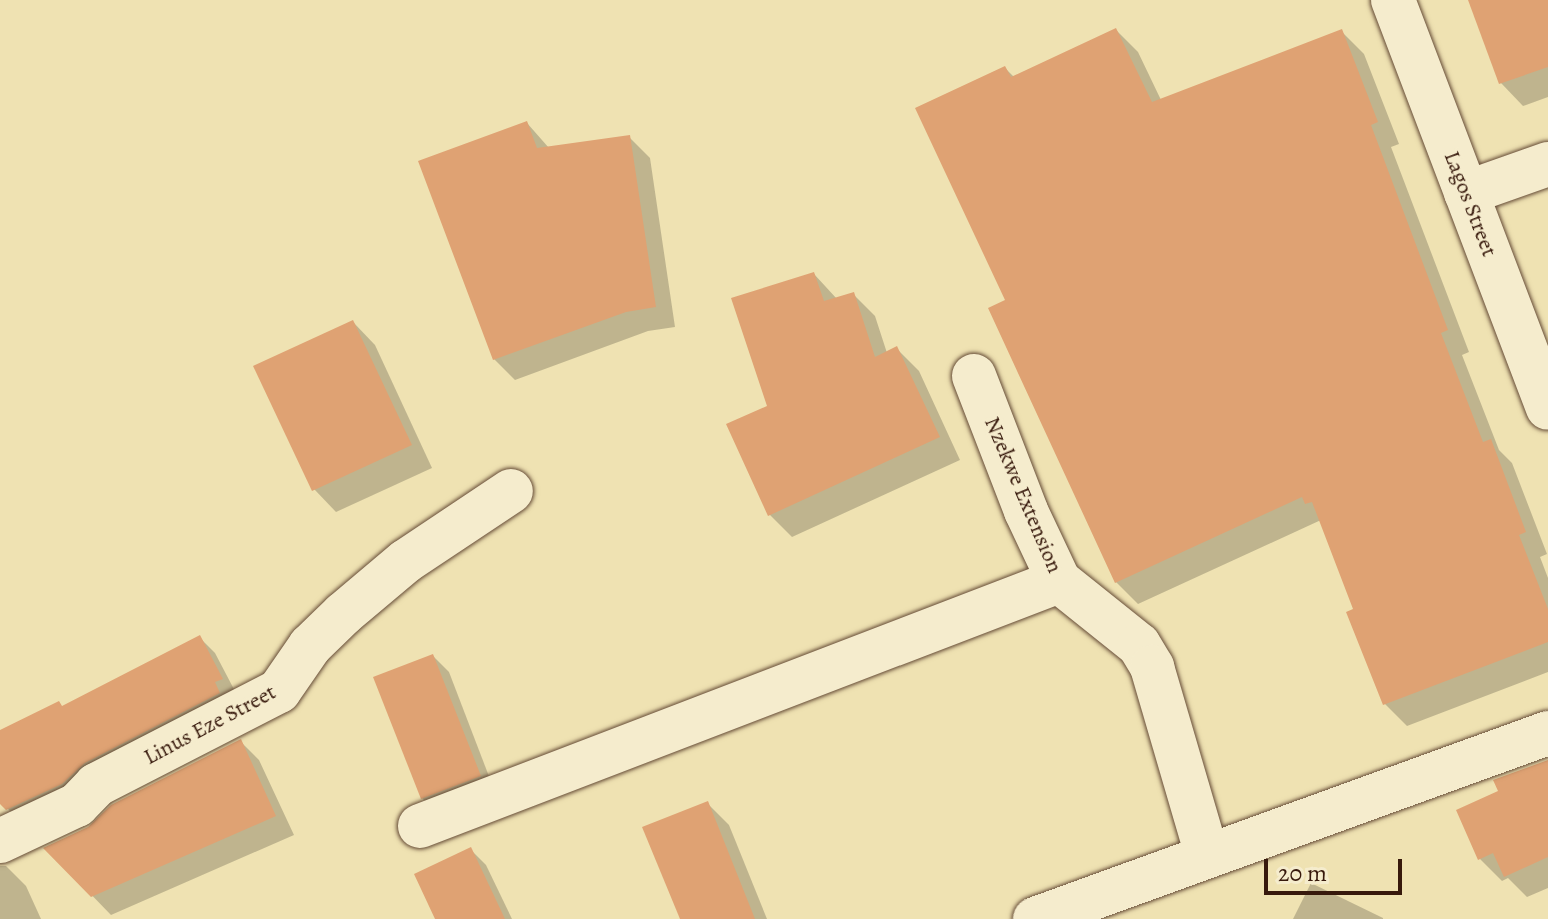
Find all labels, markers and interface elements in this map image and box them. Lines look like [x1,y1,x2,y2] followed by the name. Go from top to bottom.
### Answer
[1438,148,1502,260] street label: Lagos Street
[978,413,1068,577] street label: Nzekwe Extension
[140,679,280,771] street label: Linus Eze Street
[1268,843,1406,893] scale bar
[1278,857,1327,889] text: 20 m

